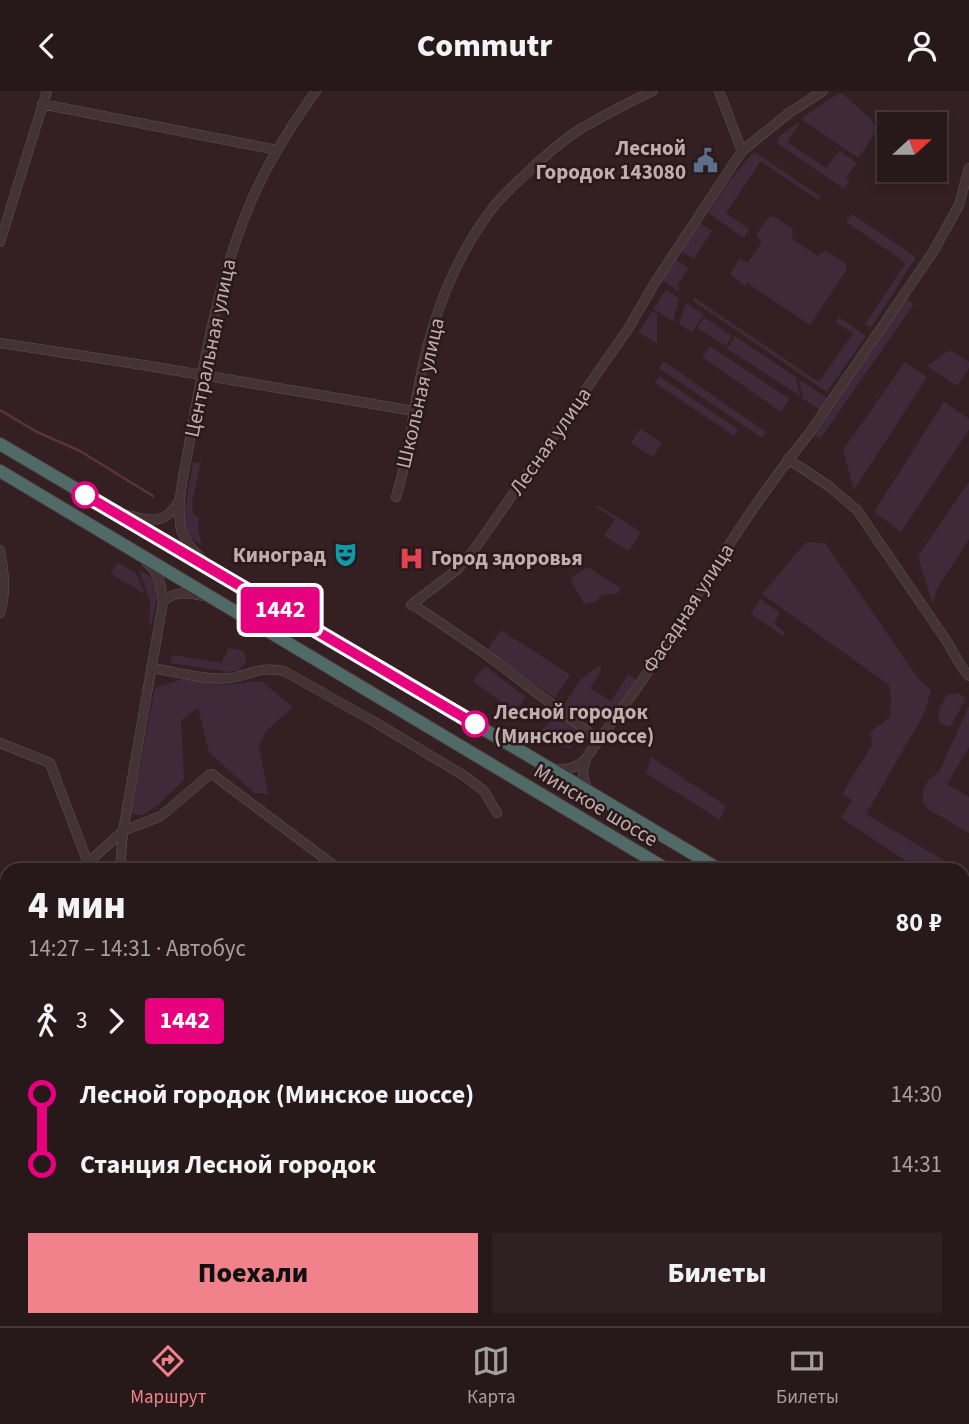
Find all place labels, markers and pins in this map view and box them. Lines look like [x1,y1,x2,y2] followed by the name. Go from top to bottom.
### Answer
[535,133,686,187] place label: Лесной Городок 143080
[692,146,720,174] public building icon: Лесной Городок 143080
[72,482,98,508] unlabelled marker
[233,540,327,570] place label: Киноград
[332,541,360,569] theatre icon: Киноград
[431,543,583,573] place label: Город здоровья
[397,544,425,572] hospital icon: Город здоровья
[493,697,654,751] place label: Лесной городок (Минское шоссе)
[462,711,488,737] marker: Лесной городок (Минское шоссе)

